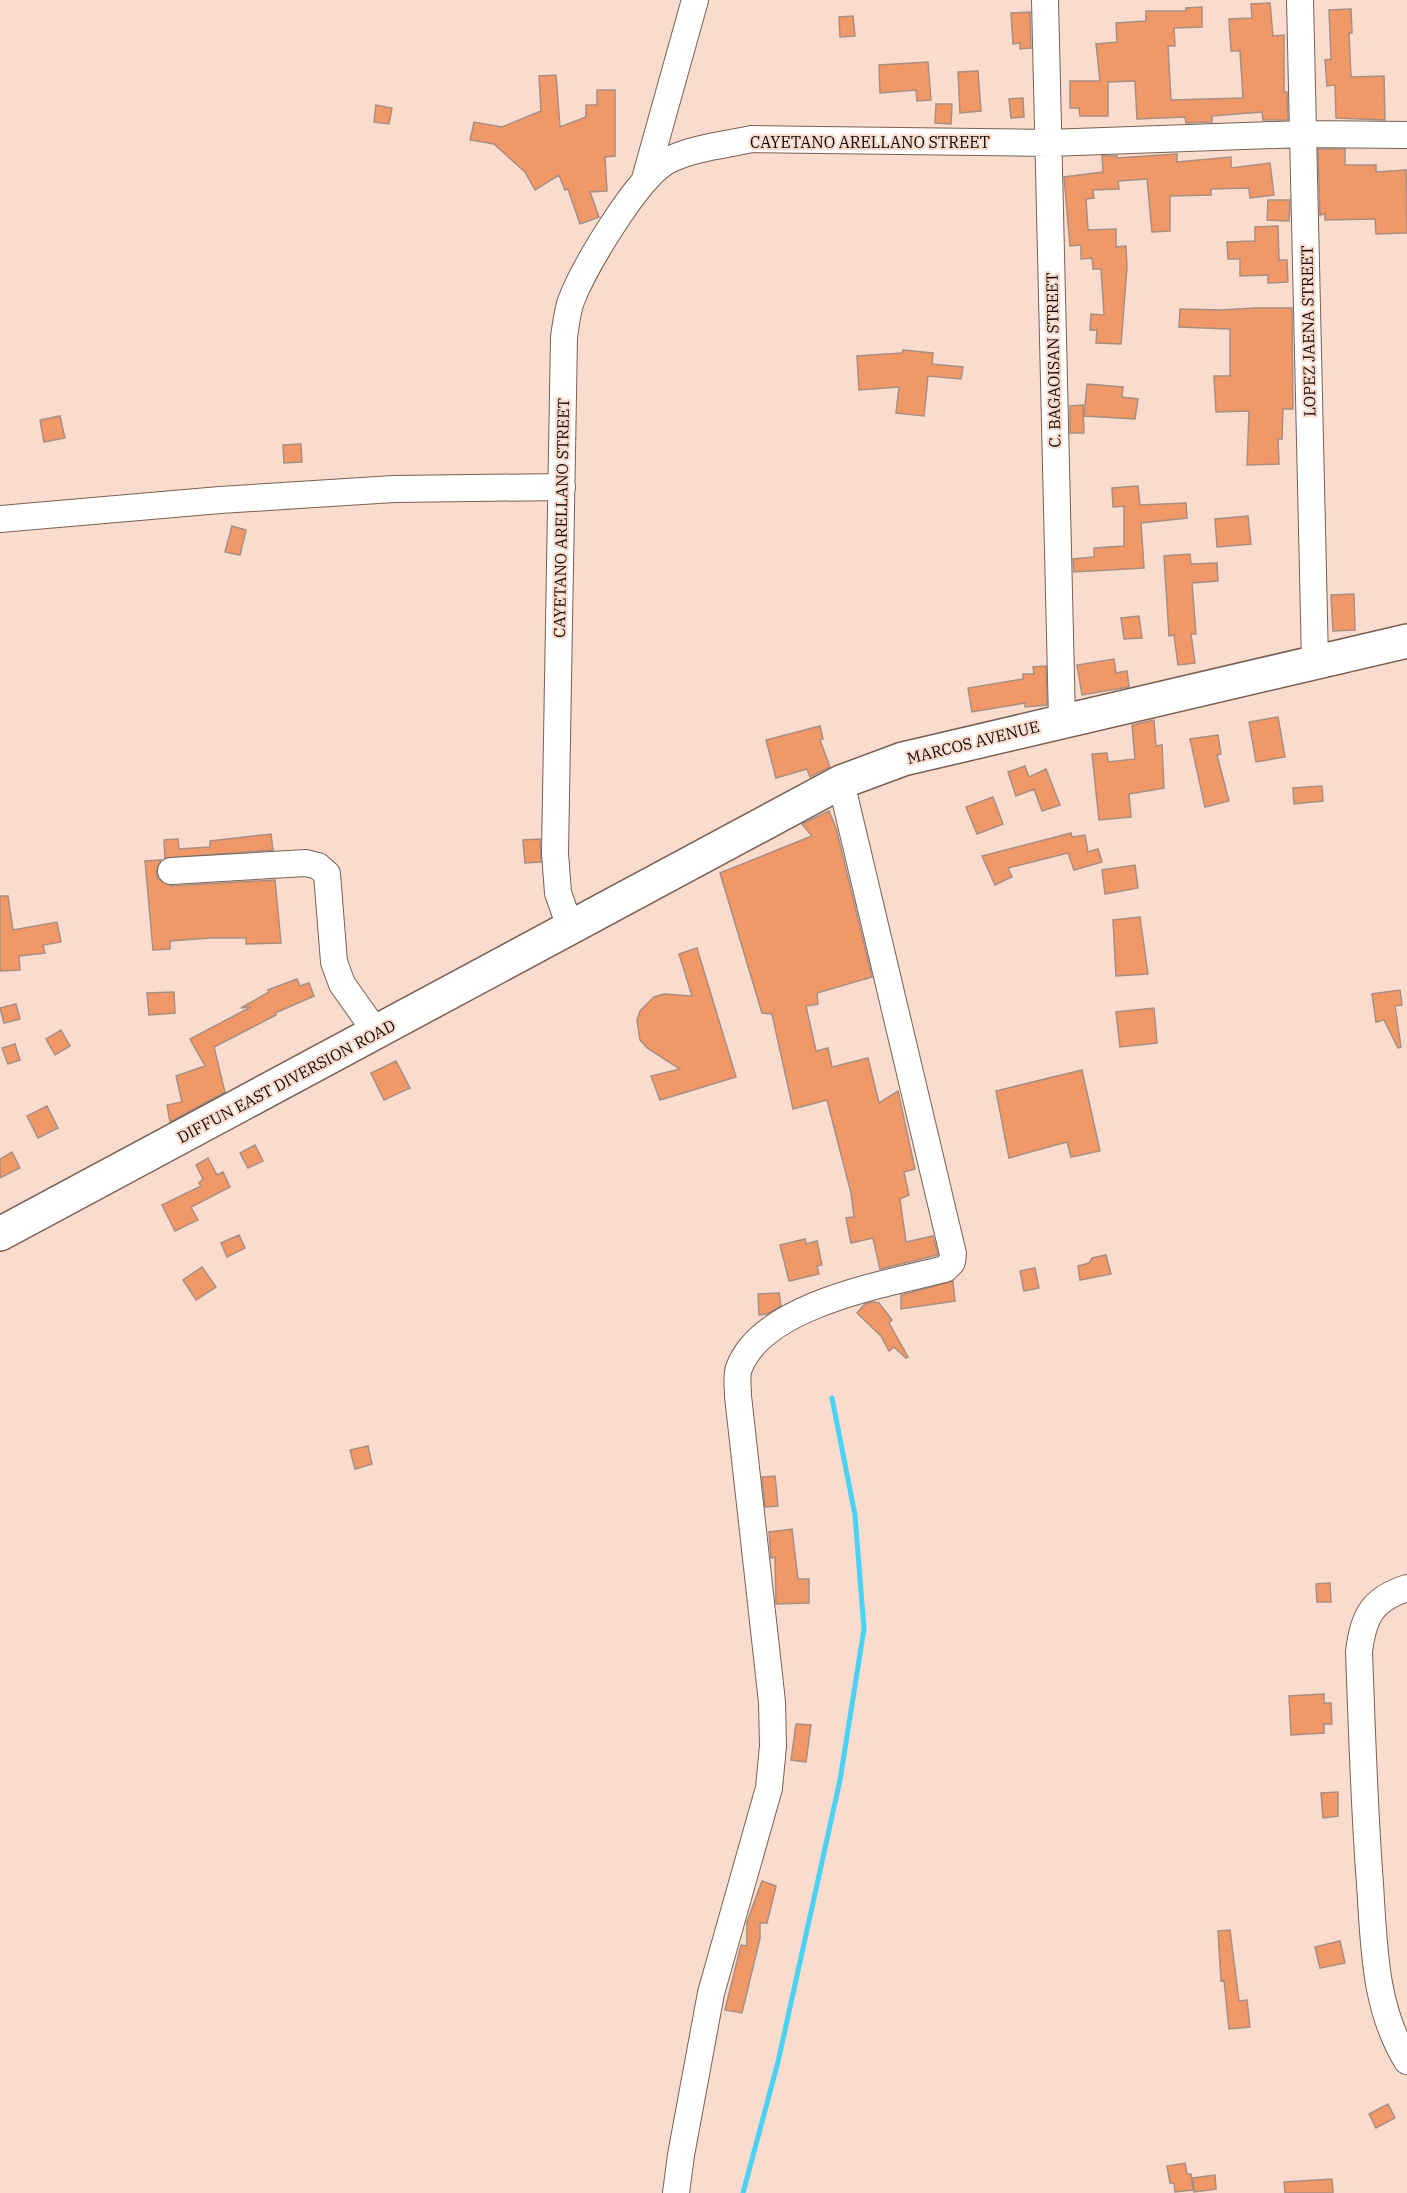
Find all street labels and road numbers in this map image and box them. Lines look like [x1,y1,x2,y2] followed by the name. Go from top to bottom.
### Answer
[750,132,990,152] street label: CAYETANO ARELLANO STREET
[1297,245,1319,417] street label: LOPEZ JAENA STREET
[1041,272,1065,448] street label: C. BAGAOISAN STREET
[549,398,573,638] street label: CAYETANO ARELLANO STREET
[905,716,1041,768] street label: MARCOS AVENUE
[173,1015,399,1147] street label: DIFFUN EAST DIVERSION ROAD

